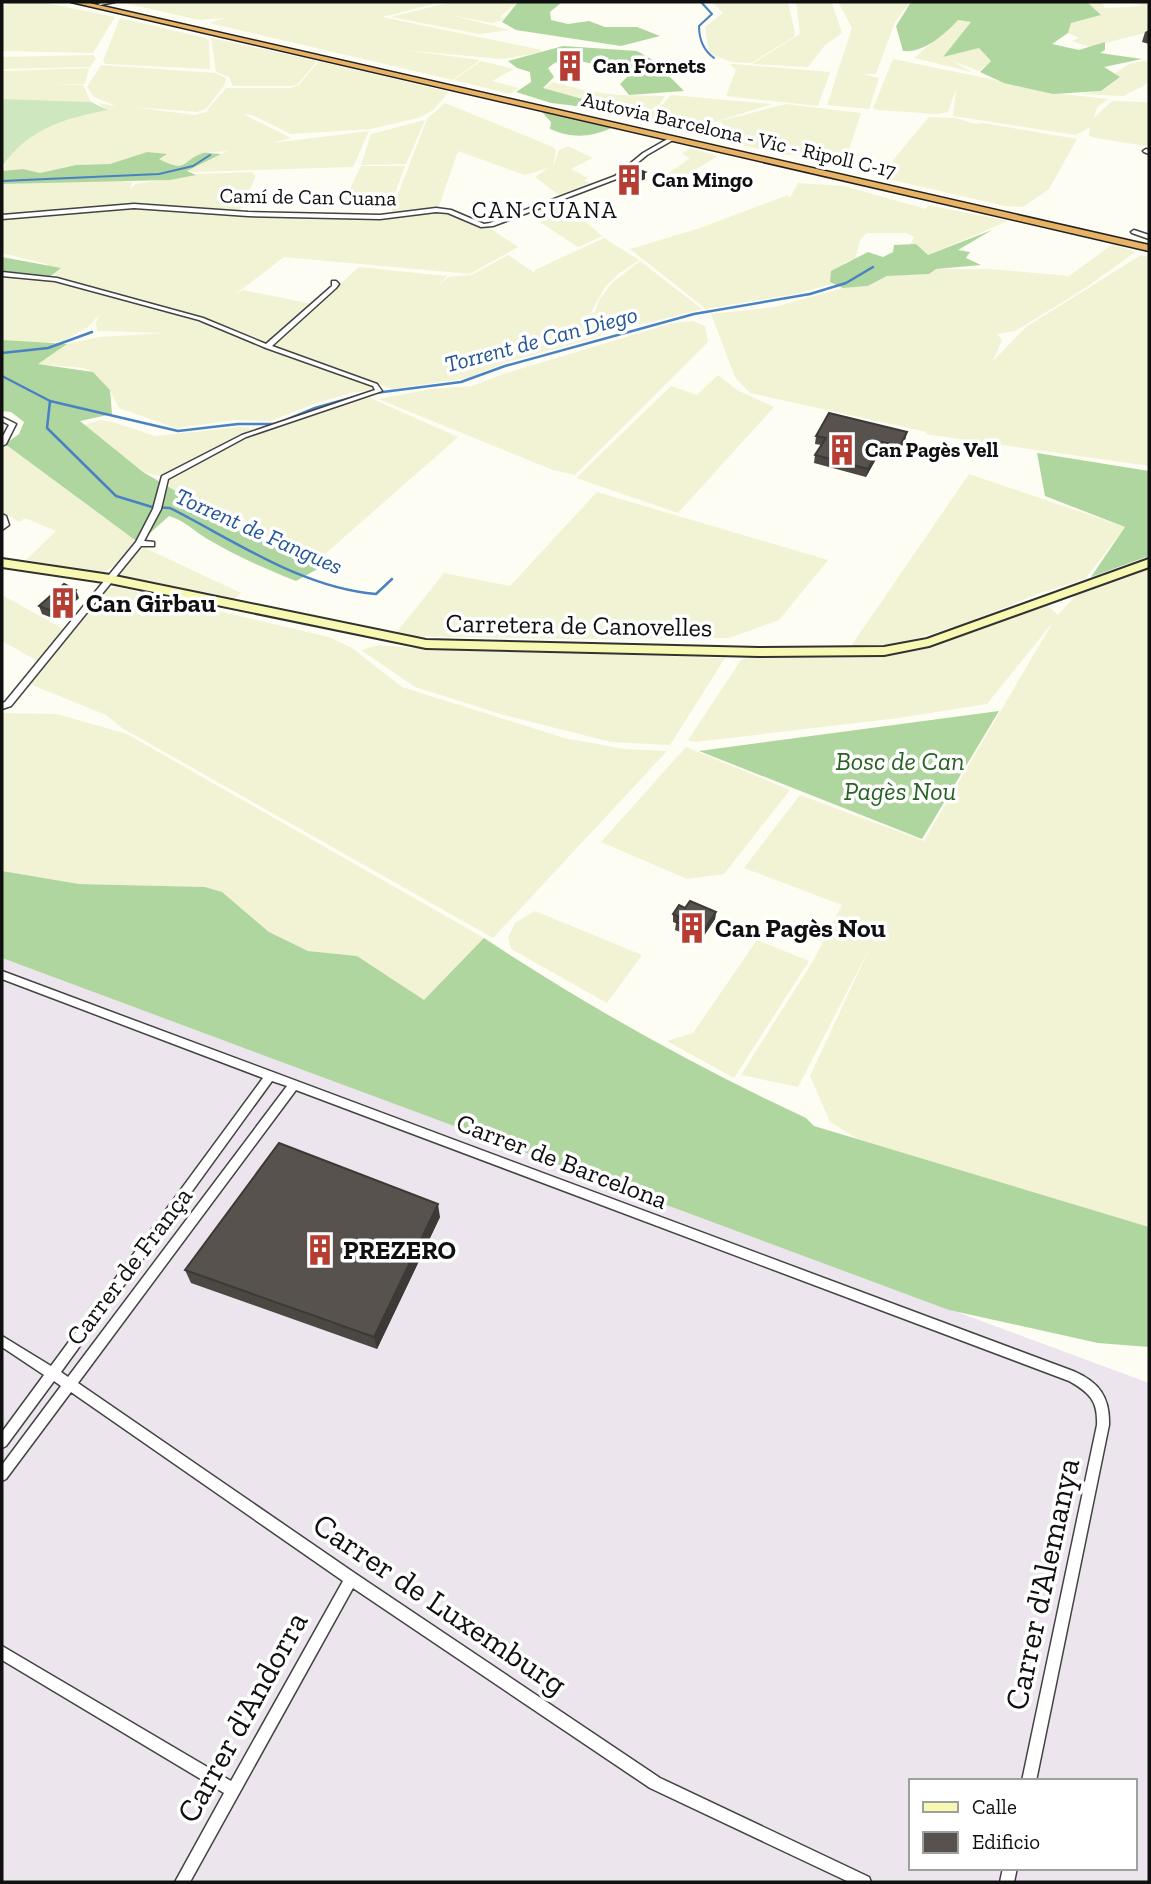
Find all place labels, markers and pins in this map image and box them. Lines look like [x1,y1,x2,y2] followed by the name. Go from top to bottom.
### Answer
[553,49,587,83] building icon: Can Fornets
[593,53,706,78] place label: Can Fornets
[612,163,646,197] building icon: Can Mingo
[652,167,753,192] place label: Can Mingo
[825,433,859,467] building icon: Can Pagès Vell
[865,437,998,462] place label: Can Pagès Vell
[46,586,80,620] building icon: Can Girbau
[86,587,216,619] place label: Can Girbau
[675,911,709,945] building icon: Can Pagès Nou
[715,912,886,944] place label: Can Pagès Nou
[303,1233,337,1267] building icon: PREZERO
[343,1234,456,1266] place label: PREZERO

